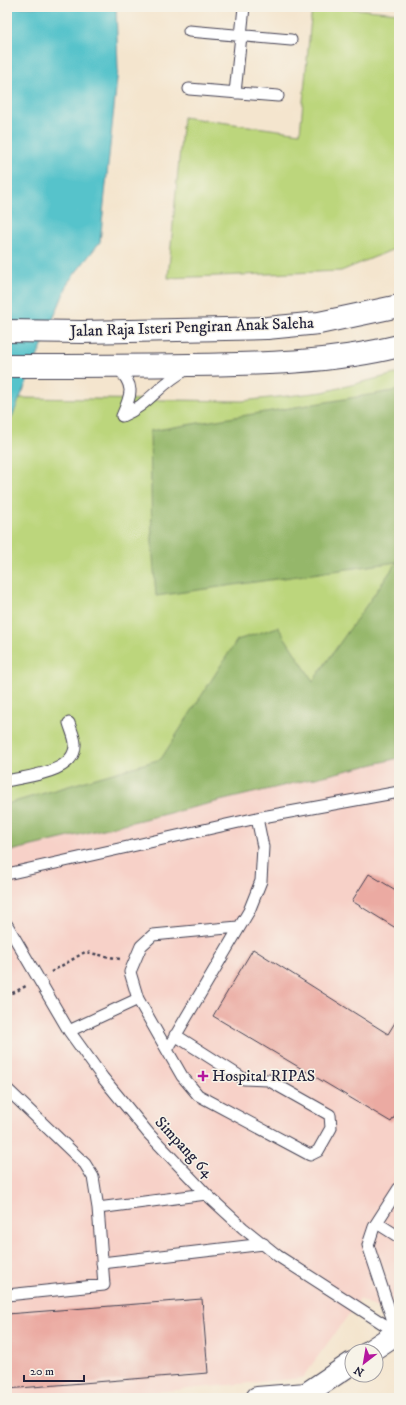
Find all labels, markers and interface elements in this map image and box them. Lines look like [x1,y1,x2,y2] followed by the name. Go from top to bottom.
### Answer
[68,313,314,341] street label: Jalan Raja Isteri Pengiran Anak Saleha
[212,1066,315,1086] place label: Hospital RIPAS
[197,1070,209,1082] marker: Hospital RIPAS
[151,1112,218,1182] street label: Simpang 64
[344,1343,384,1383] north arrow
[24,1357,84,1383] scale bar
[352,1362,367,1379] text: N
[30,1364,54,1379] text: 20 m

